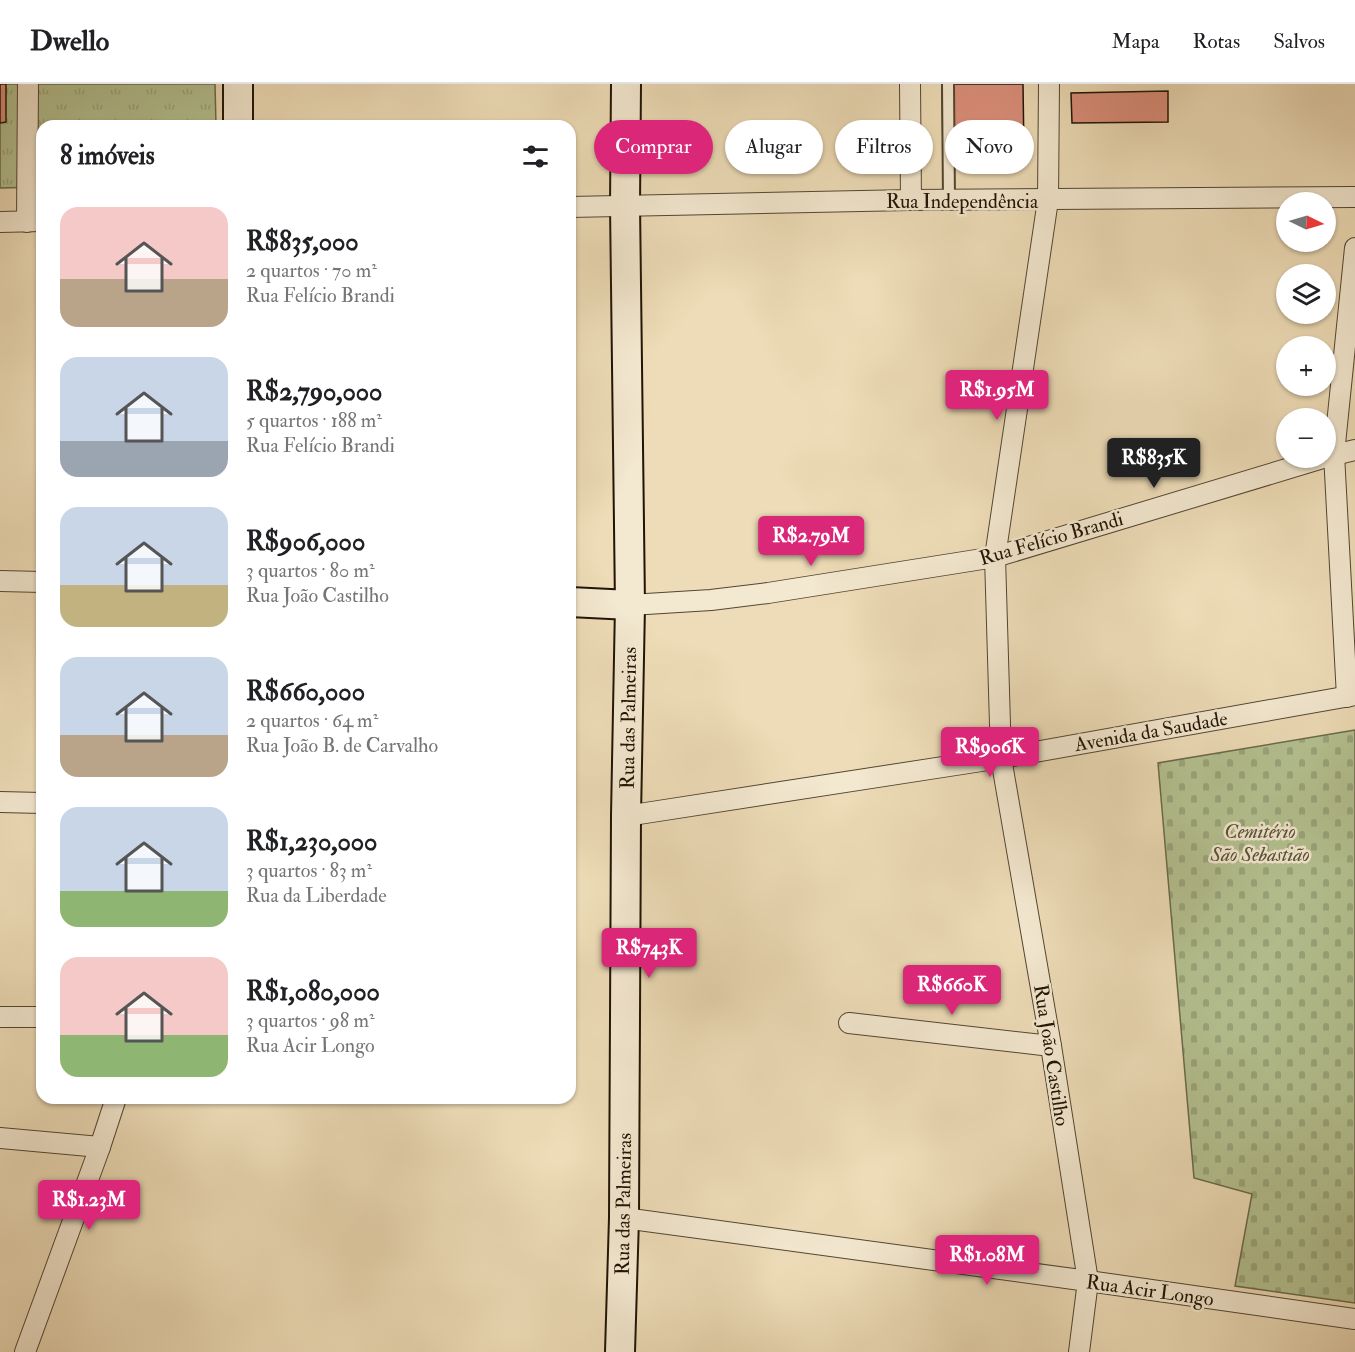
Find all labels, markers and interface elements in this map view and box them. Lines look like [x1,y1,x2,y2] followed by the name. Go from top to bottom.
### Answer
[30,24,109,59] text: Dwello
[1112,28,1160,55] text: Mapa
[1193,28,1240,55] text: Rotas
[1273,28,1325,55] text: Salvos
[594,120,713,174] chip: Comprar
[725,120,823,174] chip: Alugar
[835,120,933,174] chip: Filtros
[945,120,1034,174] chip: Novo
[60,140,155,172] text: 8 imóveis
[519,140,552,173] icon: filters
[886,189,1039,215] street label: Rua Independência
[1276,192,1336,252] north arrow
[1276,192,1336,468] map controls
[246,226,359,258] text: R$835,000
[108,231,180,303] icon: home
[246,258,377,283] text: 2 quartos · 70 m²
[1276,264,1336,324] button: layers
[246,283,395,308] text: Rua Felício Brandi
[1276,336,1336,396] button: +
[942,370,1052,421] pin: R$1.95M
[246,376,382,408] text: R$2,790,000
[959,377,1035,402] text: R$1.95M
[108,381,180,453] icon: home
[246,408,382,433] text: 5 quartos · 188 m²
[1276,408,1336,468] button: −
[246,433,395,458] text: Rua Felício Brandi
[1105,438,1203,489] pin: R$835K
[1121,445,1187,470] text: R$835K
[976,506,1126,571] street label: Rua Felício Brandi
[756,516,866,567] pin: R$2.79M
[772,523,850,548] text: R$2.79M
[246,526,365,558] text: R$906,000
[108,531,180,603] icon: home
[246,558,375,583] text: 3 quartos · 80 m²
[246,583,389,608] text: Rua João Castilho
[615,647,642,789] street label: Rua das Palmeiras
[246,676,365,708] text: R$660,000
[108,681,180,753] icon: home
[1072,706,1230,757] street label: Avenida da Saudade
[246,708,378,733] text: 2 quartos · 64 m²
[941,727,1039,778] pin: R$906K
[246,733,438,758] text: Rua João B. de Carvalho
[955,734,1025,759] text: R$906K
[1209,819,1310,867] park label: Cemitério São Sebastião
[246,826,377,858] text: R$1,230,000
[108,831,180,903] icon: home
[246,858,372,883] text: 3 quartos · 83 m²
[246,883,387,908] text: Rua da Liberdade
[600,928,698,979] pin: R$743K
[616,935,682,960] text: R$743K
[903,965,1001,1016] pin: R$660K
[917,972,987,997] text: R$660K
[246,976,380,1008] text: R$1,080,000
[108,981,180,1053] icon: home
[1028,983,1075,1128] street label: Rua João Castilho
[246,1008,375,1033] text: 3 quartos · 98 m²
[246,1033,375,1058] text: Rua Acir Longo
[610,1133,637,1275] street label: Rua das Palmeiras
[34,1180,144,1231] pin: R$1.23M
[52,1187,126,1212] text: R$1.23M
[932,1235,1042,1286] pin: R$1.08M
[949,1242,1025,1267] text: R$1.08M
[1084,1269,1215,1312] street label: Rua Acir Longo

